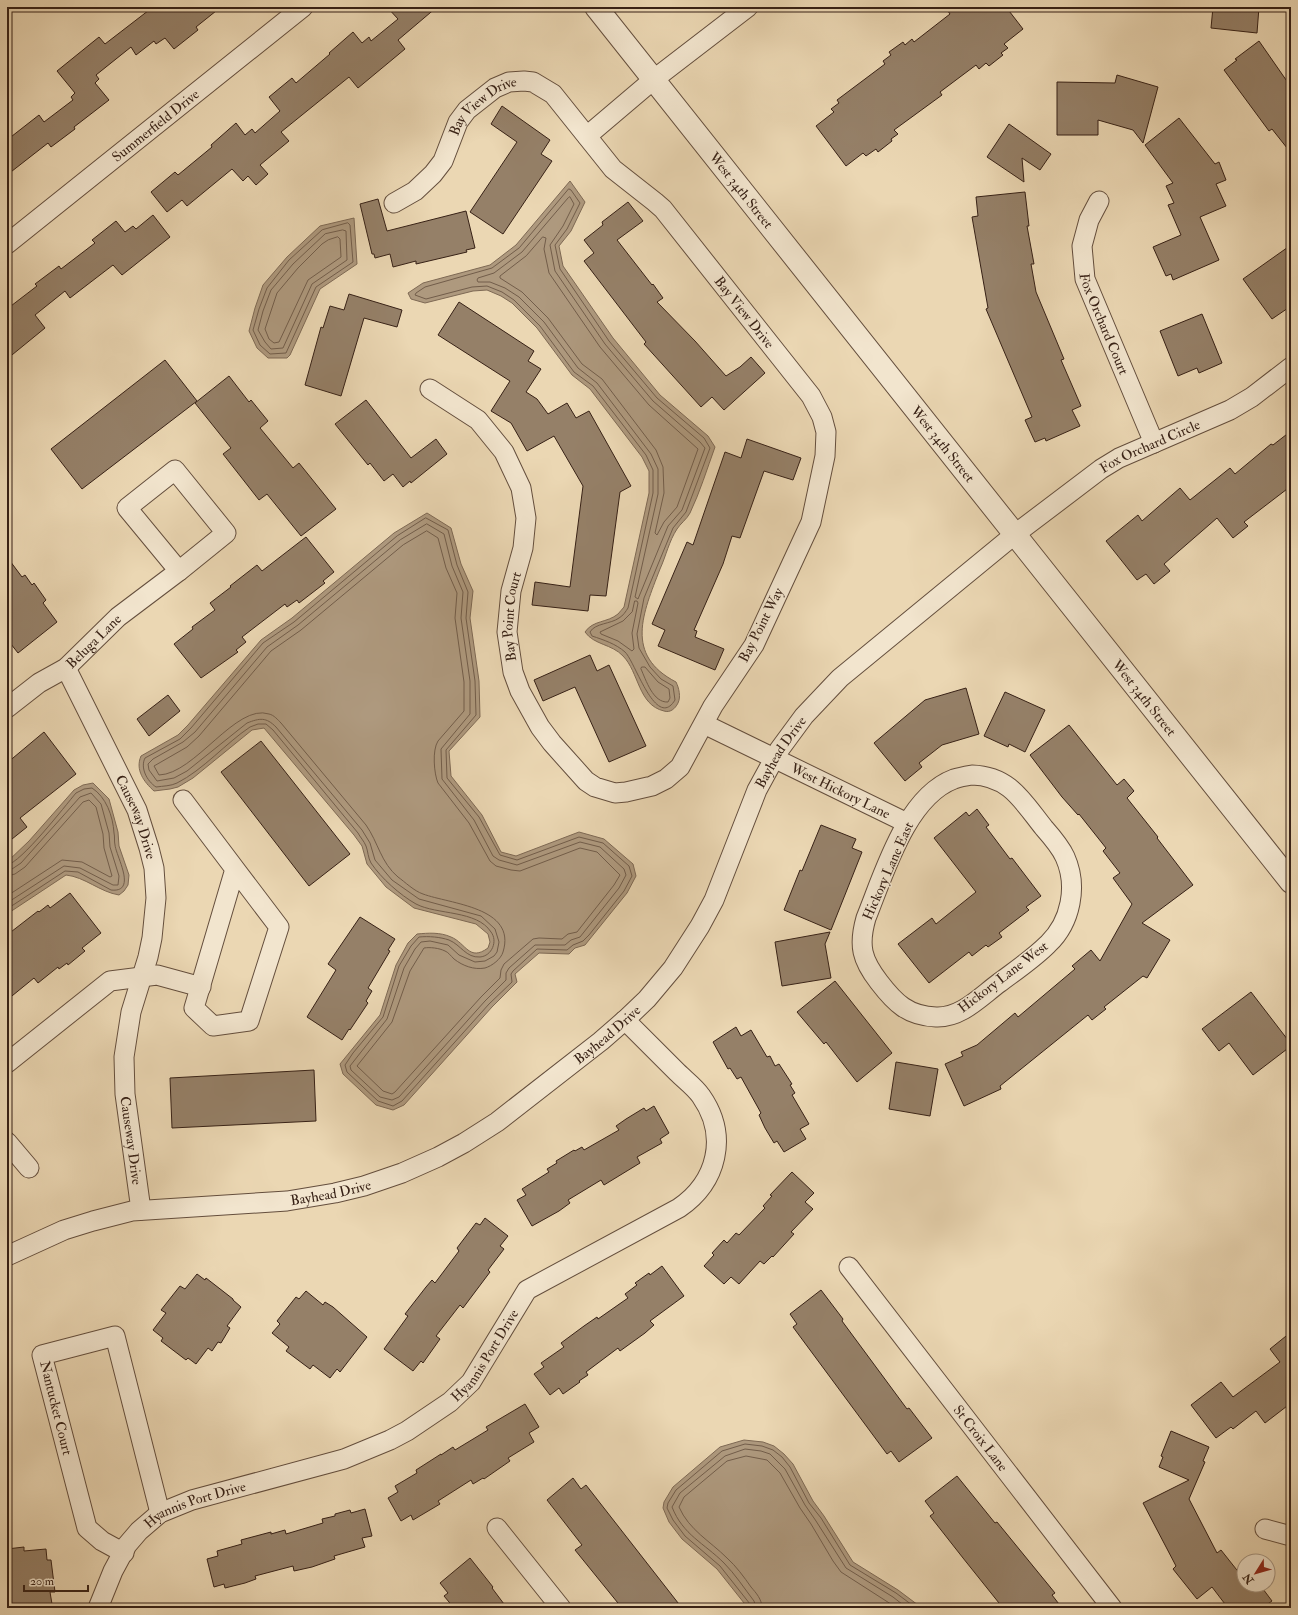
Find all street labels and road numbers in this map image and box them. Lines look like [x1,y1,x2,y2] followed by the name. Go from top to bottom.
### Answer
[445,73,517,138] street label: Bay View Drive
[108,85,202,165] street label: Summerfield Drive
[705,148,777,232] street label: West 34th Street
[1076,272,1133,377] street label: Fox Orchard Court
[711,273,778,352] street label: Bay View Drive
[907,402,979,486] street label: West 34th Street
[1096,416,1203,476] street label: Fox Orchard Circle
[498,569,525,663] street label: Bay Point Court
[735,584,788,666] street label: Bay Point Way
[62,610,125,672] street label: Beluga Lane
[1108,655,1180,740] street label: West 34th Street
[751,713,810,791] street label: Bayhead Drive
[787,759,893,822] street label: West Hickory Lane
[112,772,160,861] street label: Causeway Drive
[859,819,918,923] street label: Hickory Lane East
[955,937,1052,1017] street label: Hickory Lane West
[571,1001,644,1067] street label: Bayhead Drive
[117,1095,146,1186] street label: Causeway Drive
[289,1176,373,1209] street label: Bayhead Drive
[447,1306,522,1405] street label: Hyannis Port Drive
[36,1359,76,1457] street label: Nantucket Court
[950,1401,1012,1475] street label: St Croix Lane
[140,1477,248,1532] street label: Hyannis Port Drive

